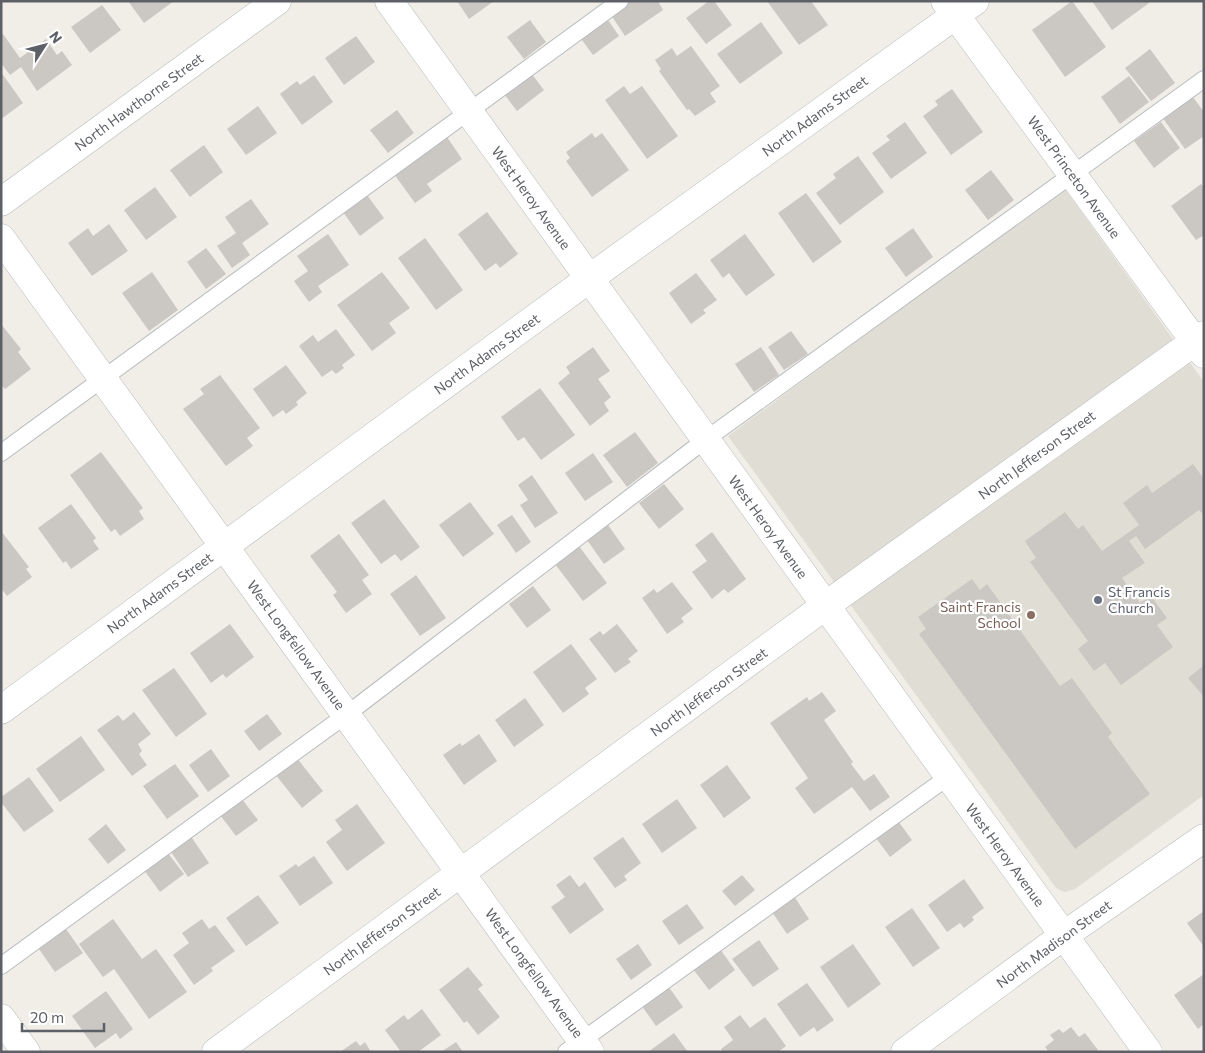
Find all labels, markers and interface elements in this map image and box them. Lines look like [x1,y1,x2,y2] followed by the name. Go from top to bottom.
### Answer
[20,20,70,70] north arrow
[46,28,66,46] text: N
[71,49,207,154] street label: North Hawthorne Street
[759,71,871,160] street label: North Adams Street
[1024,112,1124,241] street label: West Princeton Avenue
[488,143,575,253] street label: West Heroy Avenue
[431,309,543,398] street label: North Adams Street
[975,406,1099,503] street label: North Jefferson Street
[725,472,812,582] street label: West Heroy Avenue
[104,548,216,637] street label: North Adams Street
[244,577,349,713] street label: West Longfellow Avenue
[1108,583,1170,616] place label: St Francis Church
[1092,594,1104,606] marker: St Francis Church
[940,598,1021,631] place label: Saint Francis School
[1025,609,1037,621] marker: Saint Francis School
[647,643,771,740] street label: North Jefferson Street
[962,800,1049,910] street label: West Heroy Avenue
[320,882,444,979] street label: North Jefferson Street
[993,896,1115,991] street label: North Madison Street
[482,905,587,1041] street label: West Longfellow Avenue
[22,1000,105,1032] scale bar
[30,1008,64,1026] text: 20 m

